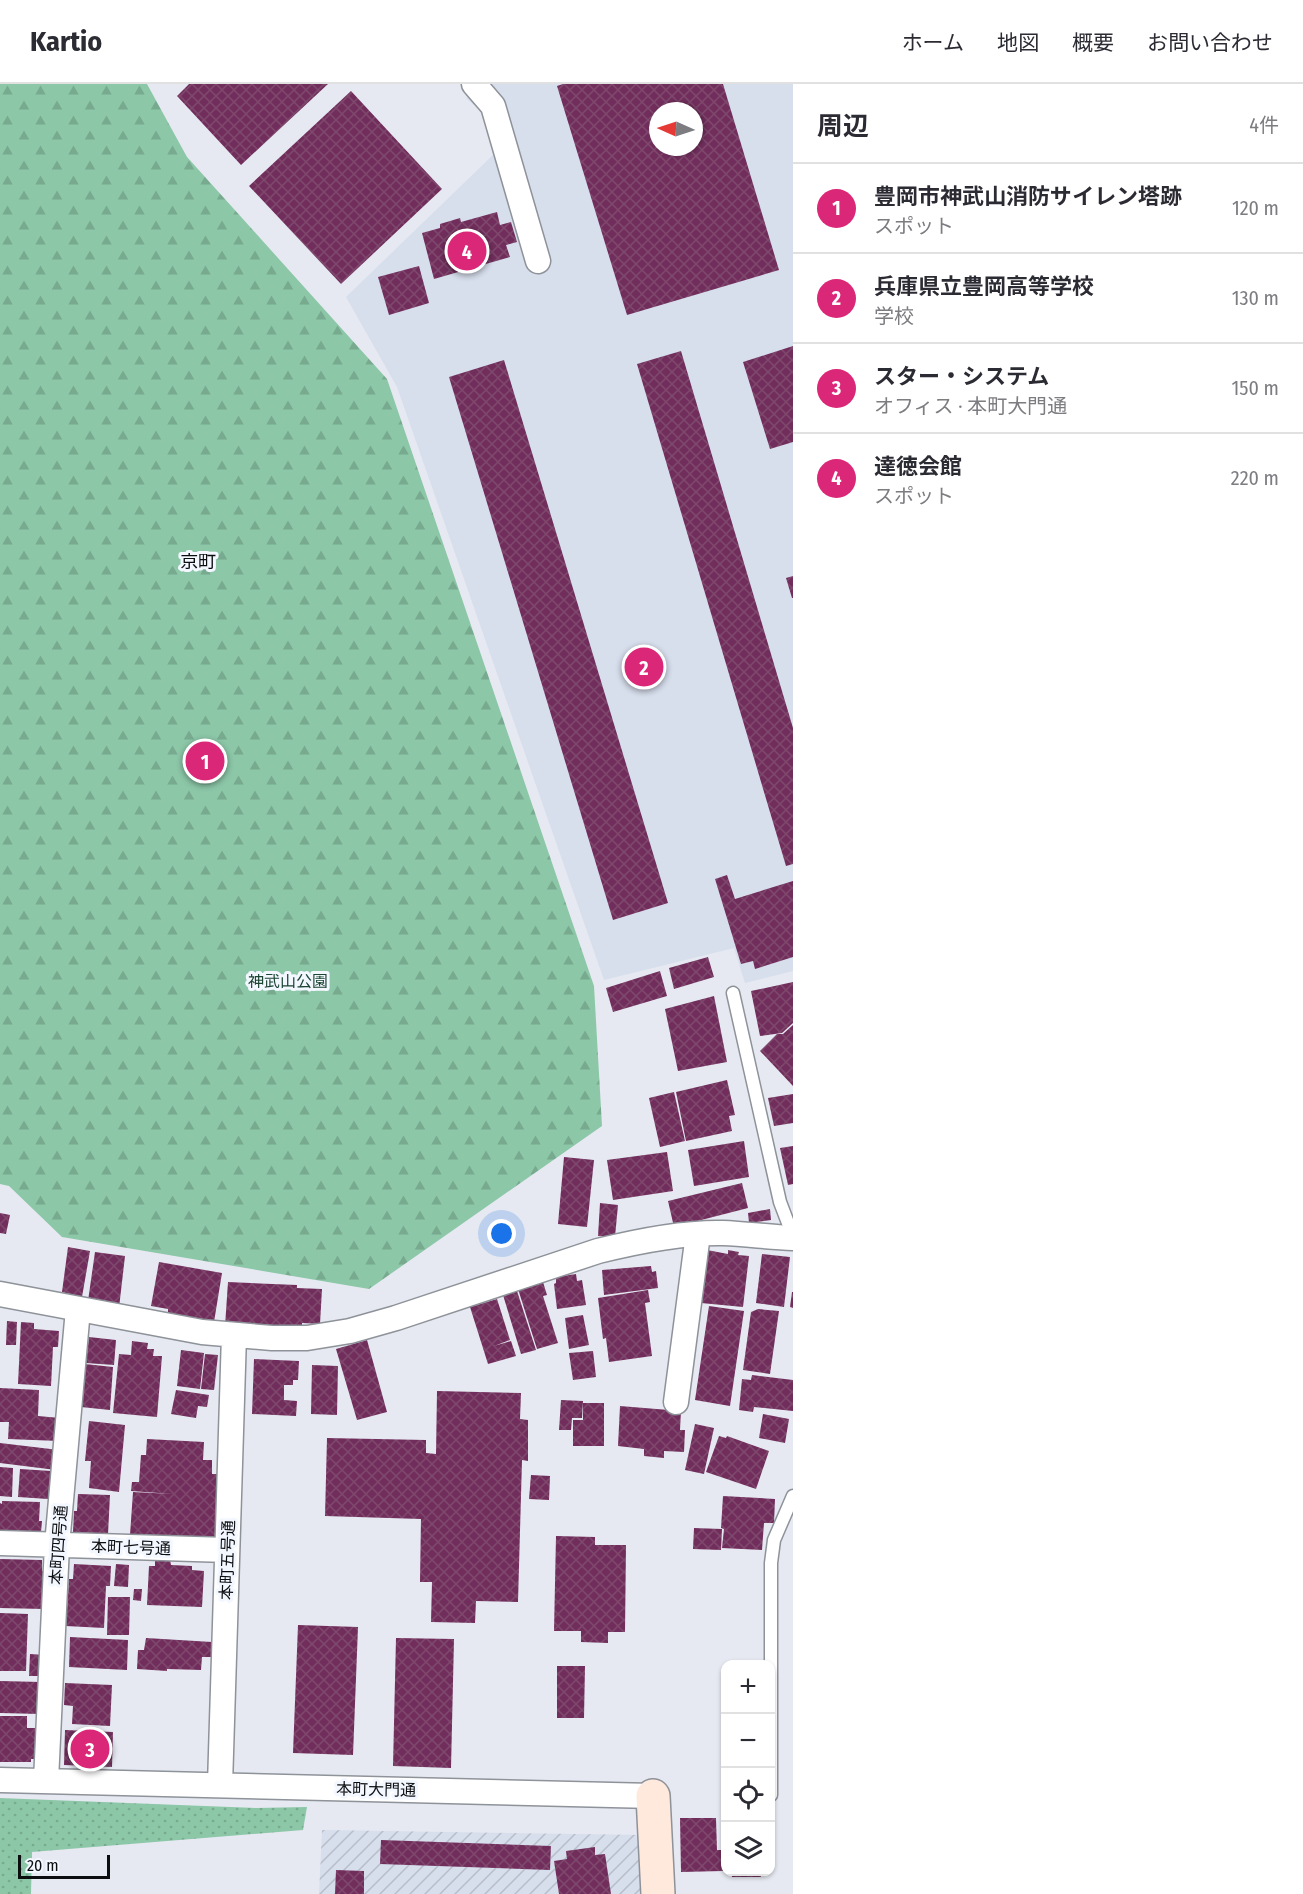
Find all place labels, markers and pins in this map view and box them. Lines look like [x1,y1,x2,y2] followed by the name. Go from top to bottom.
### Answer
[448,228,486,274] pin: 4
[624,644,664,690] pin: 2
[186,738,224,784] pin: 1
[70,1726,110,1772] pin: 3

